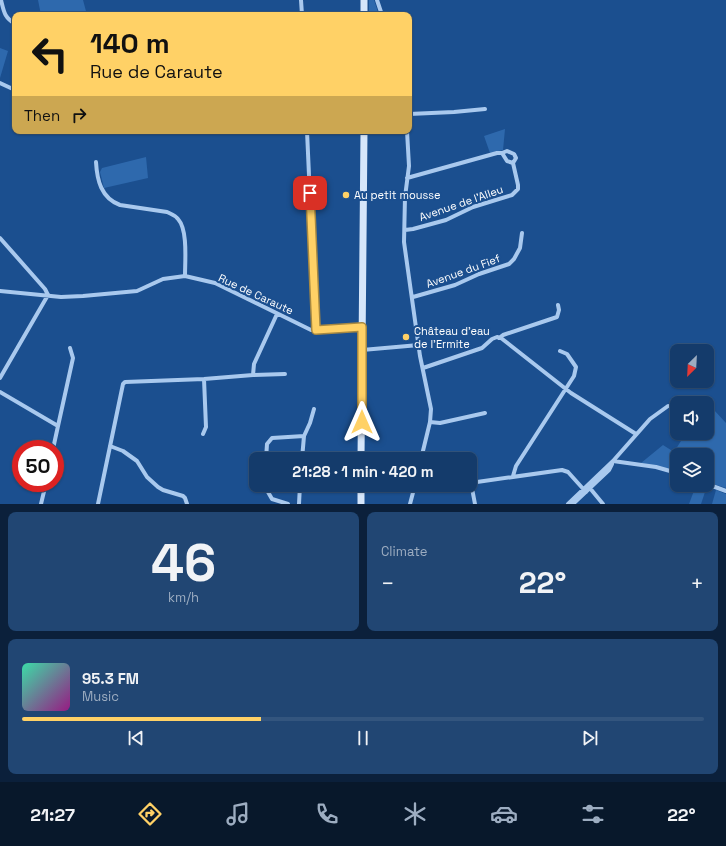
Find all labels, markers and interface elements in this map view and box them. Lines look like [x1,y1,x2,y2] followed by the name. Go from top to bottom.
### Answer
[90,25,170,61] text: 140 m
[24,28,76,80] icon: left
[90,60,223,83] text: Rue de Caraute
[68,104,90,126] icon: right
[24,106,60,125] text: Then
[293,176,327,210] pin
[299,182,321,204] icon: arrive
[417,182,505,224] street label: Avenue de l'Alleu
[354,188,441,202] place label: Au petit mousse
[341,190,351,200] marker: Au petit mousse
[424,251,502,291] street label: Avenue du Fief
[216,271,296,317] street label: Rue de Caraute
[414,324,490,351] place label: Château d'eau de l'Ermite
[401,332,411,342] marker: Château d'eau de l'Ermite
[670,344,714,388] north arrow
[670,344,714,492] map controls
[670,396,714,440] button: sound
[341,401,383,443] position arrow
[12,440,64,492] speed limit sign: 50
[670,448,714,492] button: layers
[292,462,434,481] text: 21:28 · 1 min · 420 m
[151,530,216,596] text: 46
[381,543,427,560] text: Climate
[519,563,566,602] text: 22°
[381,569,395,597] text: −
[690,569,704,597] text: +
[168,589,199,606] text: km/h
[82,669,139,688] text: 95.3 FM
[82,688,119,705] text: Music
[125,727,147,749] icon: previous
[352,727,374,749] icon: pause
[579,727,601,749] icon: next
[136,800,164,828] icon: directions
[224,800,252,828] icon: music
[313,800,341,828] icon: phone
[401,800,429,828] icon: climate
[490,800,518,828] icon: car
[579,800,607,828] icon: filters
[30,803,75,826] text: 21:27
[667,803,696,826] text: 22°

